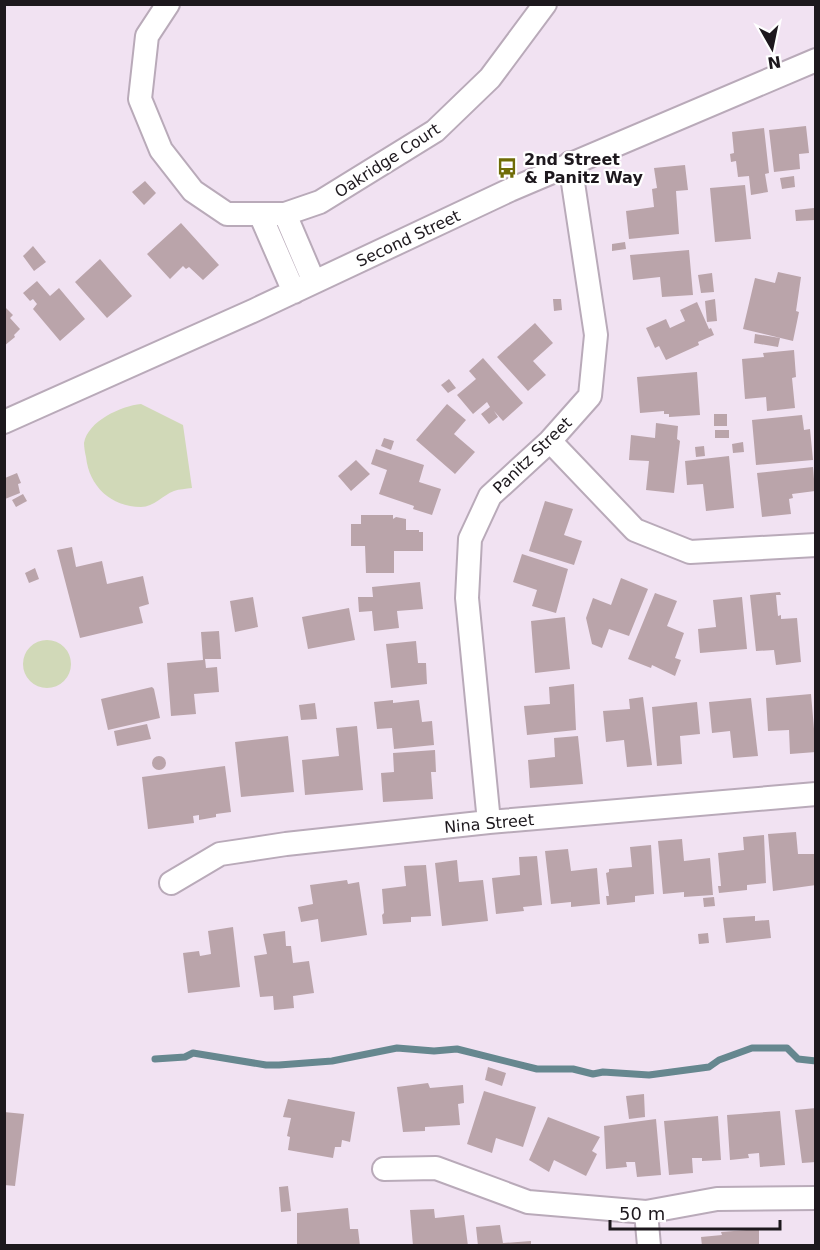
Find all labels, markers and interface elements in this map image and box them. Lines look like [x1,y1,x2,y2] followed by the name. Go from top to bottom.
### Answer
[742,18,802,78] north arrow
[766,52,782,73] text: N
[331,119,444,202] street label: Oakridge Court
[524,150,643,187] place label: 2nd Street & Panitz Way
[495,156,519,180] bus stop icon: 2nd Street & Panitz Way
[353,206,463,271] street label: Second Street
[489,413,576,498] street label: Panitz Street
[443,810,535,837] street label: Nina Street
[610,1193,780,1231] scale bar
[619,1203,665,1224] text: 50 m

